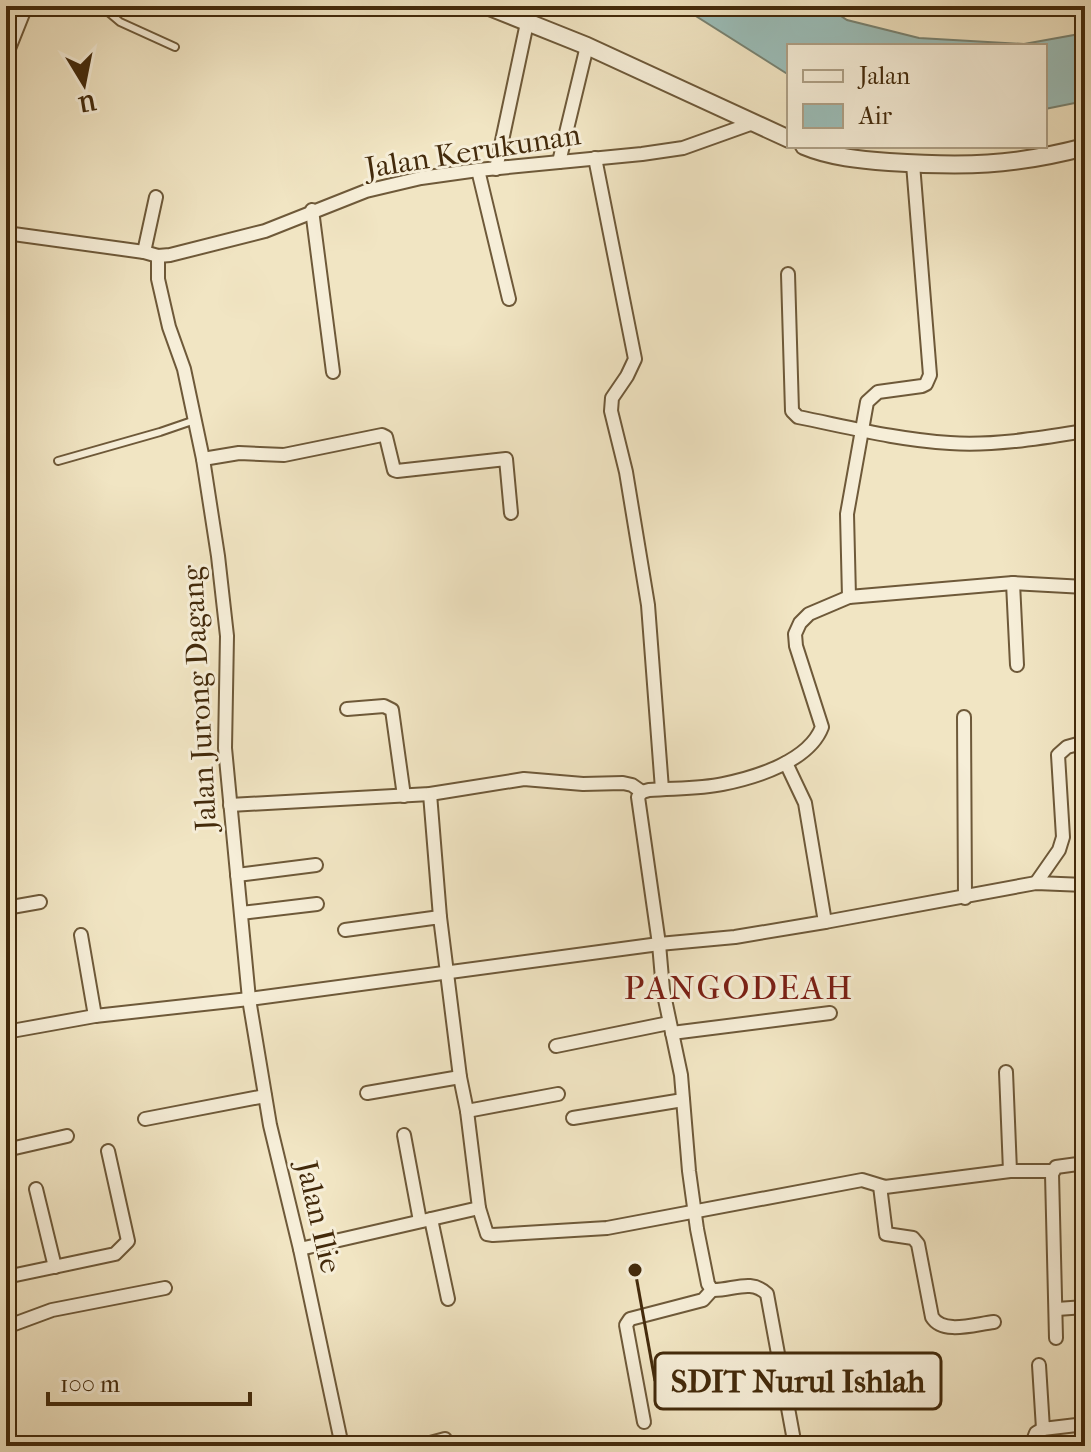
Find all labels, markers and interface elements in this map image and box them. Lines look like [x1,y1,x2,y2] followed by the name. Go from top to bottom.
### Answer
[44,44,124,124] north arrow
[787,44,1047,148] legend
[857,62,910,90] text: Jalan
[76,88,99,117] text: U
[858,102,893,130] text: Air
[361,117,584,186] street label: Jalan Kerukunan
[175,563,224,834] street label: Jalan Jurong Dagang
[624,968,854,1008] district label: PANGODEAH
[288,1156,348,1277] street label: Jalan Ilie
[655,1353,941,1409] callout: SDIT Nurul Ishlah
[48,1356,250,1406] scale bar
[671,1363,926,1400] text: SDIT Nurul Ishlah
[60,1370,120,1398] text: 100 m

